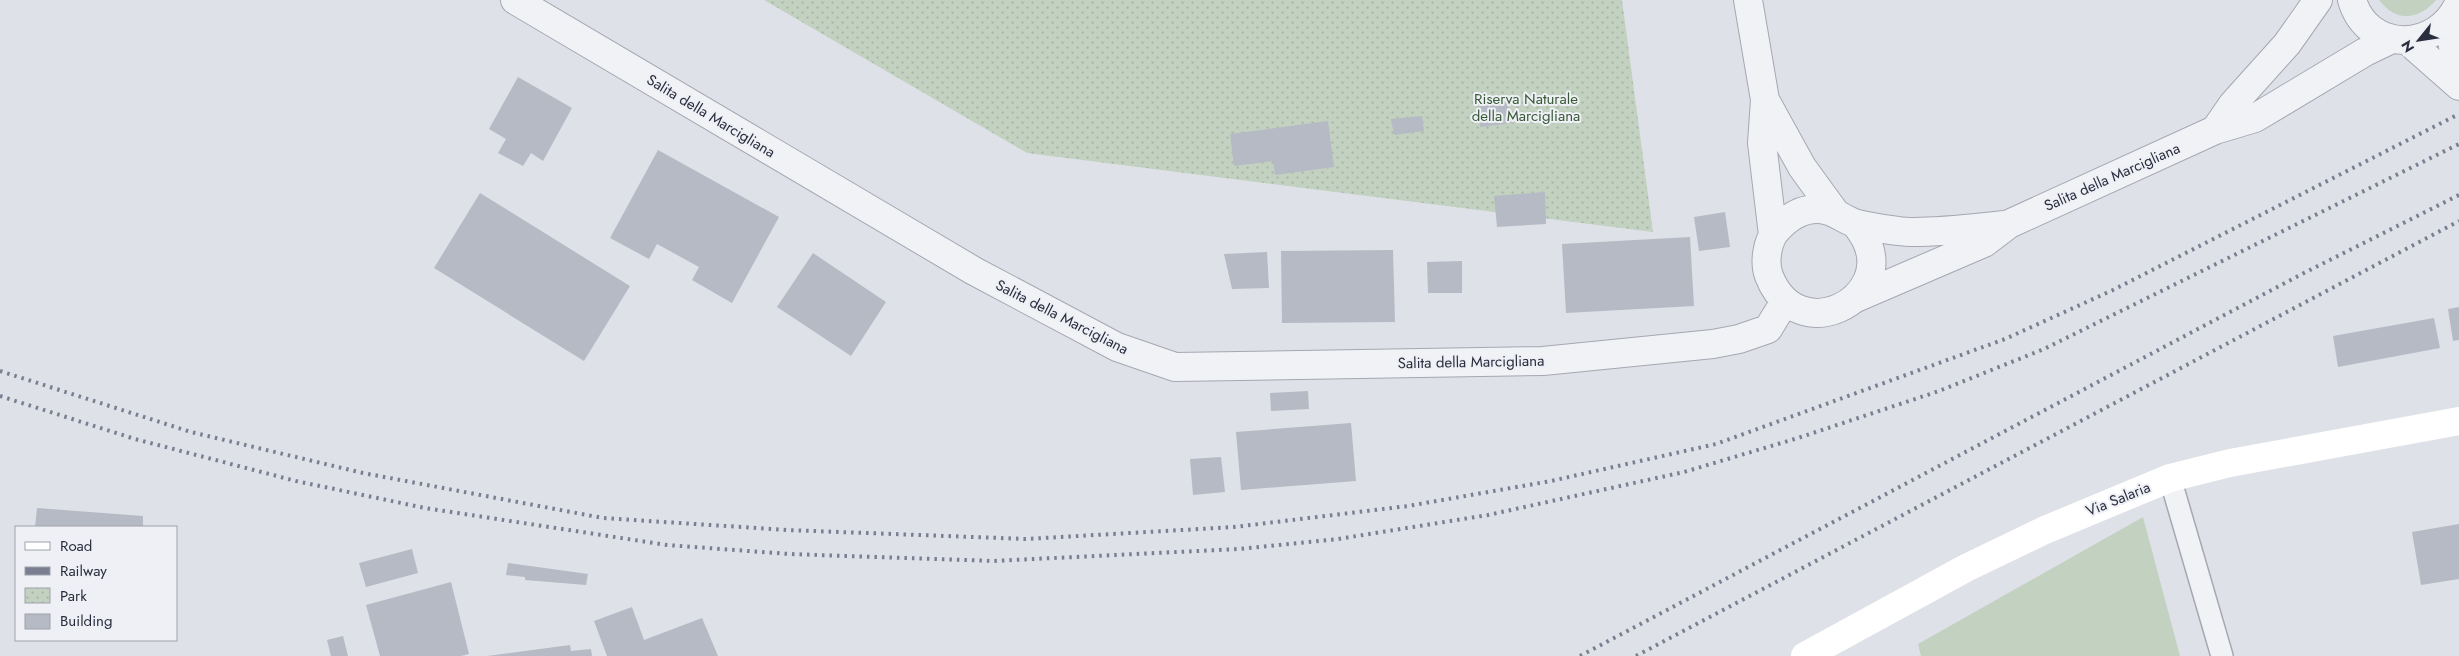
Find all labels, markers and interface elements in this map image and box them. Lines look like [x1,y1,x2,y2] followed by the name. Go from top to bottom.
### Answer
[2394,15,2444,65] north arrow
[2396,37,2419,56] text: N
[643,69,779,163] street label: Salita della Marcigliana
[1472,88,1580,127] park label: Riserva Naturale della Marcigliana
[2041,137,2183,217] street label: Salita della Marcigliana
[992,274,1132,360] street label: Salita della Marcigliana
[1398,350,1544,374] street label: Salita della Marcigliana
[2082,476,2154,522] street label: Via Salaria
[15,526,178,641] legend
[60,535,92,557] text: Road
[60,560,107,582] text: Railway
[60,585,87,607] text: Park
[60,610,112,632] text: Building

